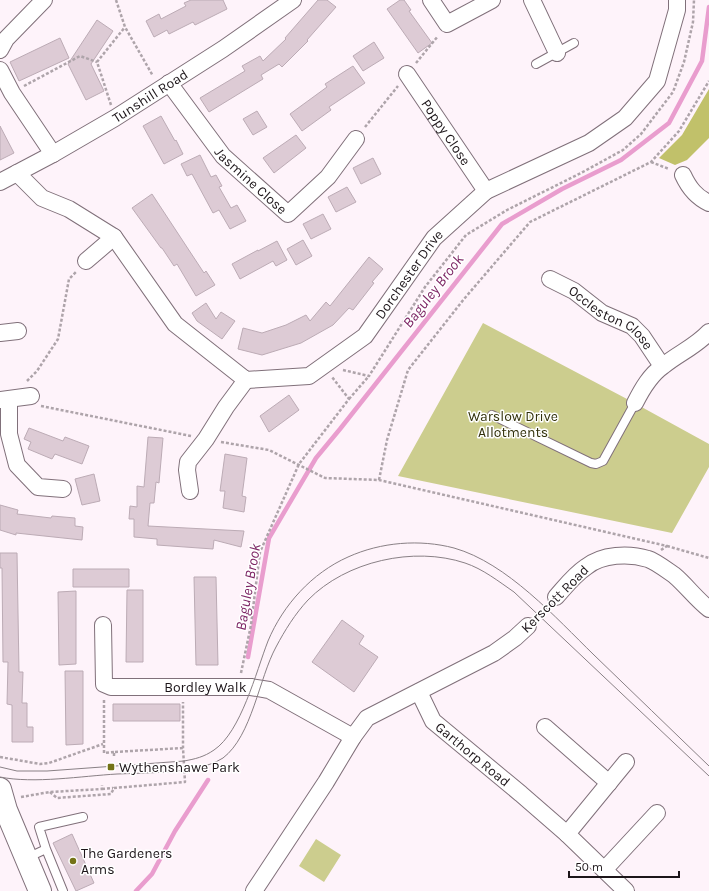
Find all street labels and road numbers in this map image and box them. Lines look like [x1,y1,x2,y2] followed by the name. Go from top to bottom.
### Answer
[109,65,191,126] street label: Tunshill Road
[418,96,475,168] street label: Poppy Close
[211,144,291,218] street label: Jasmine Close
[371,226,446,322] street label: Dorchester Drive
[566,281,657,353] street label: Occleston Close
[517,561,593,637] street label: Kerscott Road
[164,679,247,696] street label: Bordley Walk
[432,718,514,790] street label: Garthorp Road

